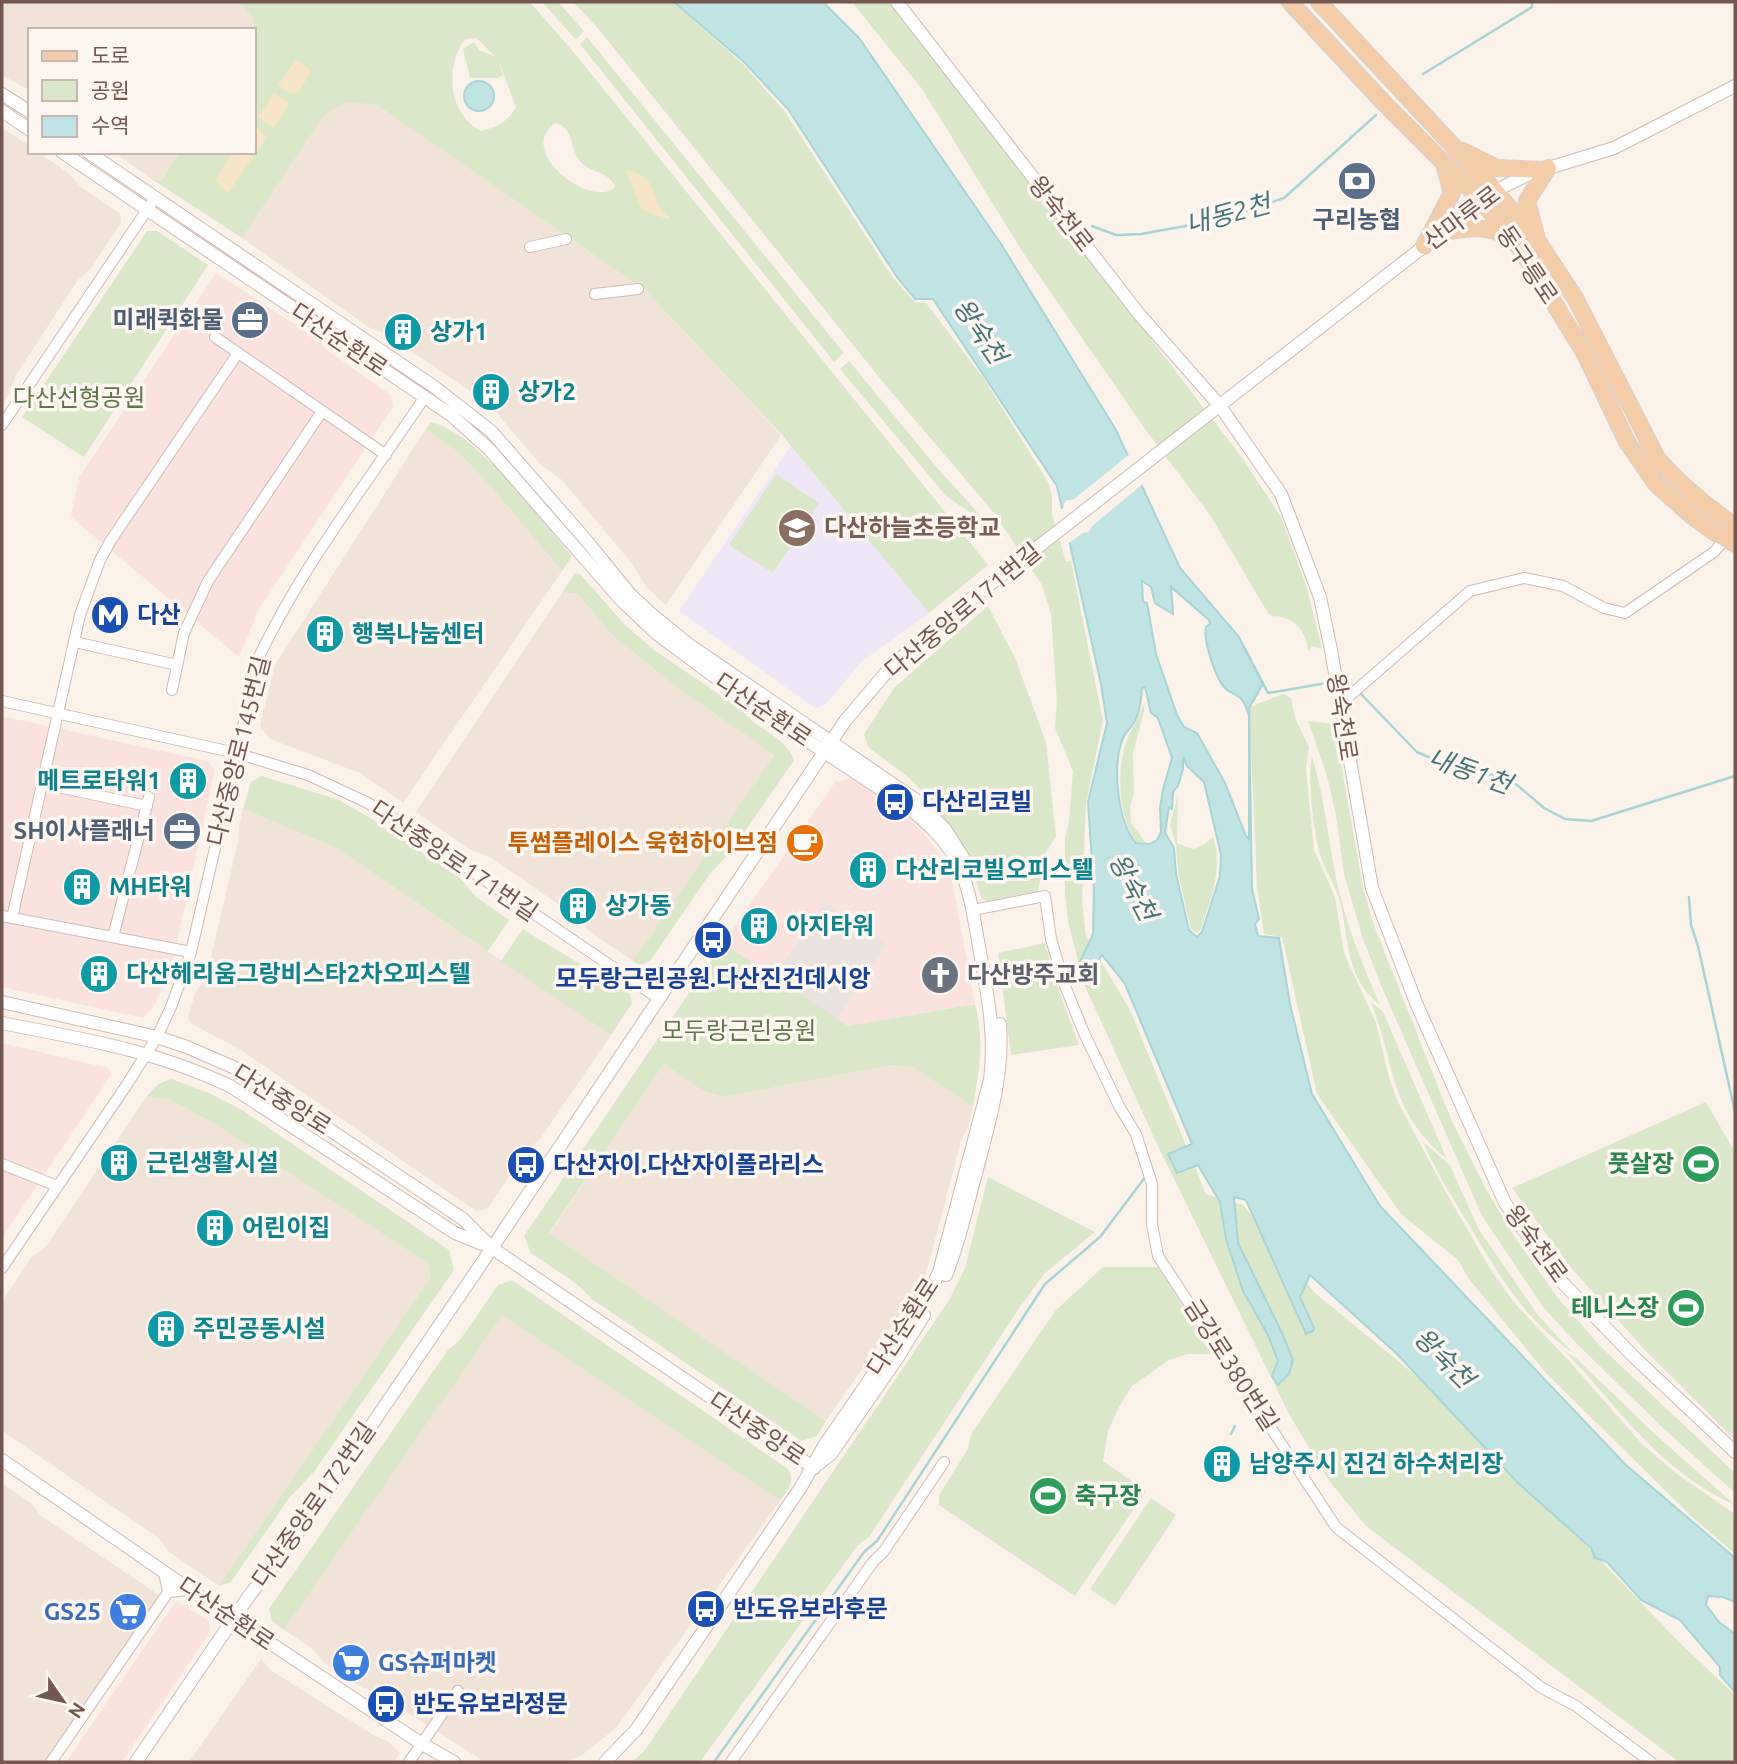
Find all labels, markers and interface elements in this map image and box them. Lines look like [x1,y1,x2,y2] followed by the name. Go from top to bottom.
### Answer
[28,28,256,154] legend
[91,43,130,67] text: 도로
[91,78,130,102] text: 공원
[91,113,130,137] text: 수역
[1336,160,1378,202] bank icon: 구리농협
[1024,171,1099,257] street label: 왕숙천로
[1418,180,1505,255] street label: 산마루로
[1182,188,1276,239] water label: 내동2천
[1313,206,1401,233] place label: 구리농협
[1492,221,1563,309] street label: 동구릉로
[948,293,1014,371] water label: 왕숙천
[286,298,393,382] street label: 다산순환로
[229,299,271,341] office icon: 미래퀵화물
[113,306,223,333] place label: 미래퀵화물
[382,311,424,353] building icon: 상가1
[430,318,488,345] place label: 상가1
[470,371,512,413] building icon: 상가2
[518,378,576,405] place label: 상가2
[13,384,145,411] park label: 다산선형공원
[776,507,818,549] school or university icon: 다산하늘초등학교
[824,514,1001,541] place label: 다산하늘초등학교
[879,538,1046,684] street label: 다산중앙로171번길
[89,594,131,636] metro station icon: 다산
[137,601,181,628] place label: 다산
[304,613,346,655] building icon: 행복나눔센터
[352,620,484,647] place label: 행복나눔센터
[202,653,275,849] street label: 다산중앙로145번길
[710,668,817,752] street label: 다산순환로
[1322,671,1363,763] street label: 왕숙천로
[1425,742,1519,800] water label: 내동1천
[167,760,209,802] building icon: 메트로타워1
[37,767,161,794] place label: 메트로타워1
[874,781,916,823] bus stop icon: 다산리코빌
[922,788,1032,815] place label: 다산리코빌
[366,795,543,926] street label: 다산중앙로171번길
[161,810,203,852] office icon: SH이사플래너
[14,817,155,844] place label: SH이사플래너
[784,822,826,864] cafe icon: 투썸플레이스 욱현하이브점
[507,829,778,856] place label: 투썸플레이스 욱현하이브점
[1104,848,1165,928] water label: 왕숙천
[847,849,889,891] building icon: 다산리코빌오피스텔
[895,856,1094,883] place label: 다산리코빌오피스텔
[61,866,103,908] building icon: MH타워
[109,873,192,900] place label: MH타워
[557,885,599,927] building icon: 상가동
[605,892,671,919] place label: 상가동
[738,905,780,947] building icon: 아지타워
[786,912,874,939] place label: 아지타워
[692,919,734,961] bus stop icon: 모두랑근린공원.다산진건데시앙
[78,953,120,995] building icon: 다산헤리움그랑비스타2차오피스텔
[919,954,961,996] church icon: 다산방주교회
[126,960,471,987] place label: 다산헤리움그랑비스타2차오피스텔
[967,961,1099,988] place label: 다산방주교회
[555,965,871,992] place label: 모두랑근린공원.다산진건데시앙
[662,1017,816,1044] park label: 모두랑근린공원
[228,1059,336,1140] street label: 다산중앙로
[98,1142,140,1184] building icon: 근린생활시설
[1680,1143,1722,1185] sports icon: 풋살장
[505,1144,547,1186] bus stop icon: 다산자이.다산자이폴라리스
[146,1149,278,1176] place label: 근린생활시설
[1608,1150,1674,1177] place label: 풋살장
[553,1151,824,1178] place label: 다산자이.다산자이폴라리스
[1500,1200,1573,1287] street label: 왕숙천로
[194,1207,236,1249] building icon: 어린이집
[242,1214,330,1241] place label: 어린이집
[861,1273,944,1380] street label: 다산순환로
[1665,1287,1707,1329] sports icon: 테니스장
[1179,1294,1284,1435] street label: 금강로380번길
[1571,1294,1659,1321] place label: 테니스장
[145,1308,187,1350] building icon: 주민공동시설
[193,1315,325,1342] place label: 주민공동시설
[1409,1322,1482,1395] water label: 왕숙천
[704,1387,811,1471] street label: 다산중앙로
[247,1417,381,1592] street label: 다산중앙로172번길
[1201,1443,1243,1485] building icon: 남양주시 진건 하수처리장
[1249,1450,1503,1477] place label: 남양주시 진건 하수처리장
[1027,1475,1069,1517] sports icon: 축구장
[1075,1482,1141,1509] place label: 축구장
[173,1572,280,1656] street label: 다산순환로
[685,1588,727,1630] bus stop icon: 반도유보라후문
[107,1591,149,1633] supermarket icon: GS25
[733,1595,888,1622] place label: 반도유보라후문
[44,1598,101,1625] place label: GS25
[330,1642,372,1684] supermarket icon: GS슈퍼마켓
[378,1649,497,1676] place label: GS슈퍼마켓
[28,1666,98,1736] north arrow
[365,1683,407,1725] bus stop icon: 반도유보라정문
[413,1690,568,1717] place label: 반도유보라정문
[64,1698,90,1723] text: N

